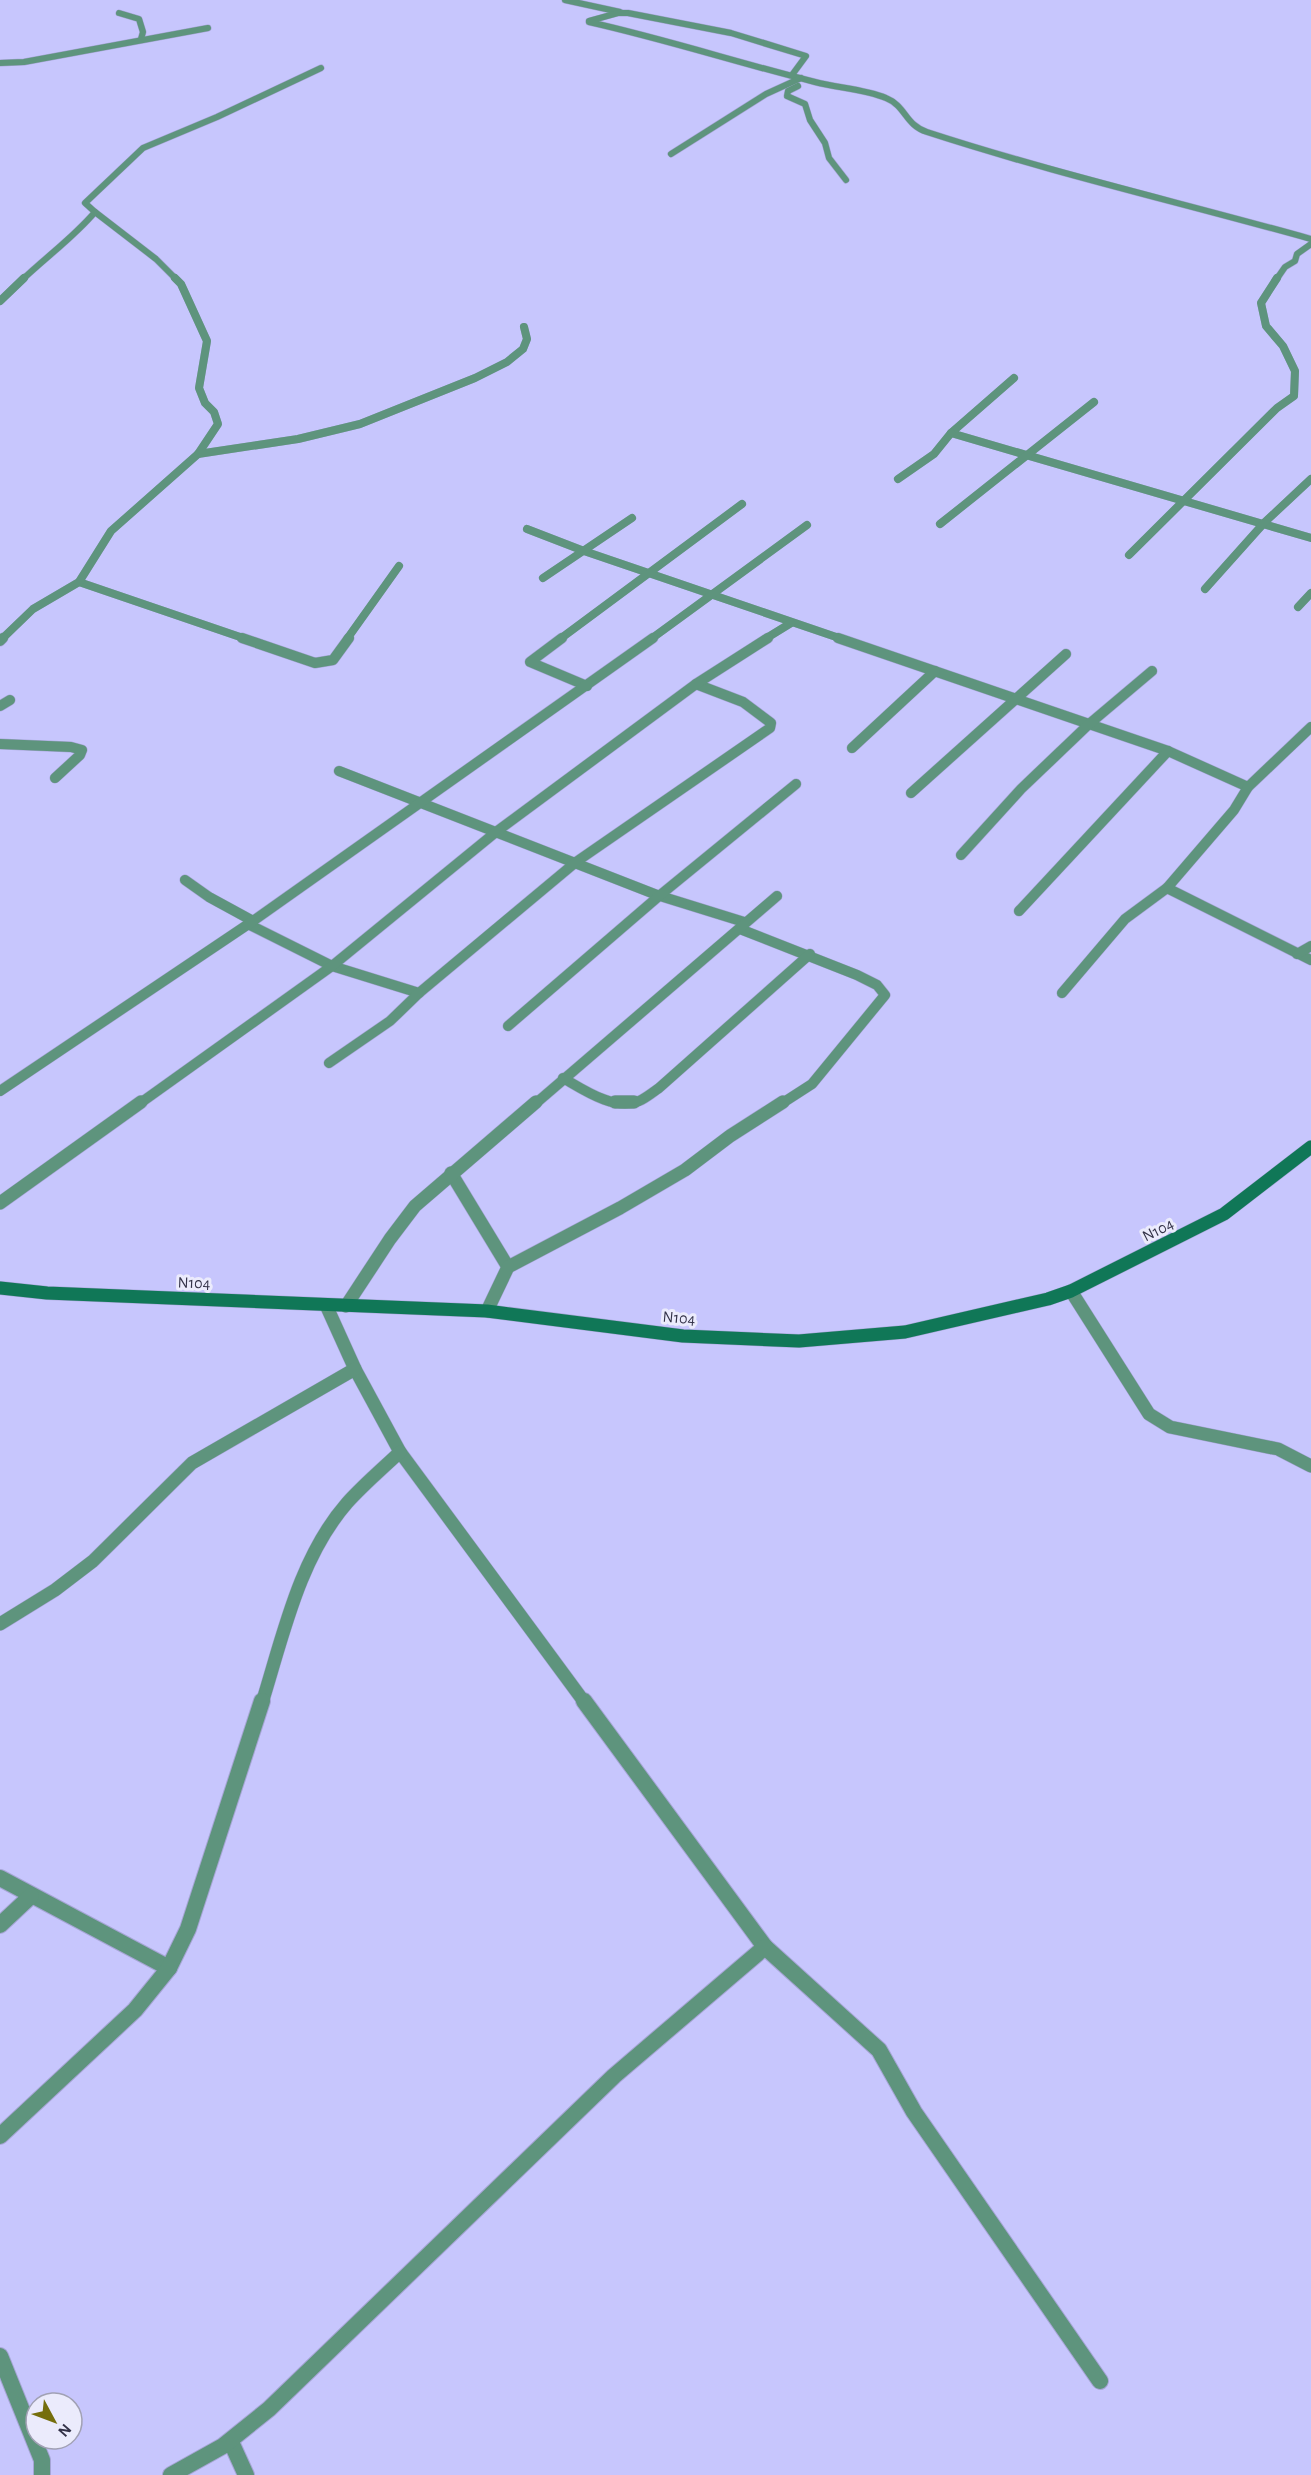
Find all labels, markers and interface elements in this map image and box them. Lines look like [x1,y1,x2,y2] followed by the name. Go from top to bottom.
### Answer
[1140,1215,1176,1245] street label: N104
[177,1274,211,1292] street label: N104
[662,1309,696,1327] street label: N104
[24,2391,84,2451] north arrow
[55,2421,74,2440] text: N

